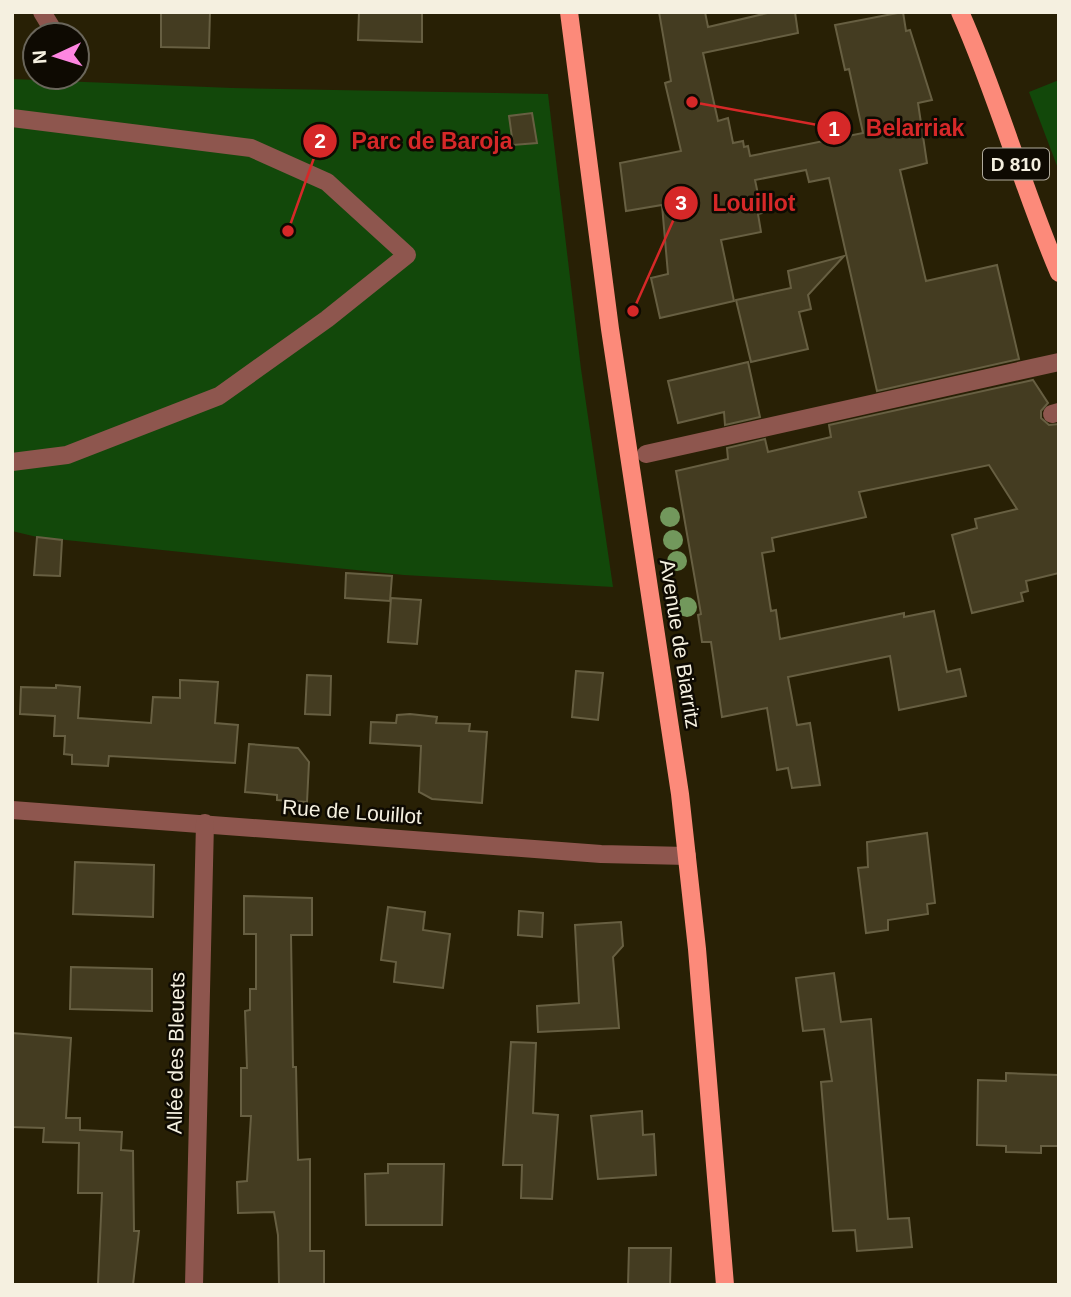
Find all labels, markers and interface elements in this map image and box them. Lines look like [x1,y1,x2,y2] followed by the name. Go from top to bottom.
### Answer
[21,21,91,91] north arrow
[29,50,50,65] text: N
[817,106,978,150] callout: Belarriak
[866,115,964,141] text: Belarriak
[828,117,840,140] text: 1
[303,119,527,163] callout: Parc de Baroja
[351,128,513,154] text: Parc de Baroja
[314,129,326,152] text: 2
[983,148,1049,180] road number: D 810
[664,181,810,225] callout: Louillot
[712,190,796,216] text: Louillot
[675,191,687,214] text: 3
[656,558,705,730] street label: Avenue de Biarritz
[281,795,423,828] street label: Rue de Louillot
[163,972,188,1134] street label: Allée des Bleuets

